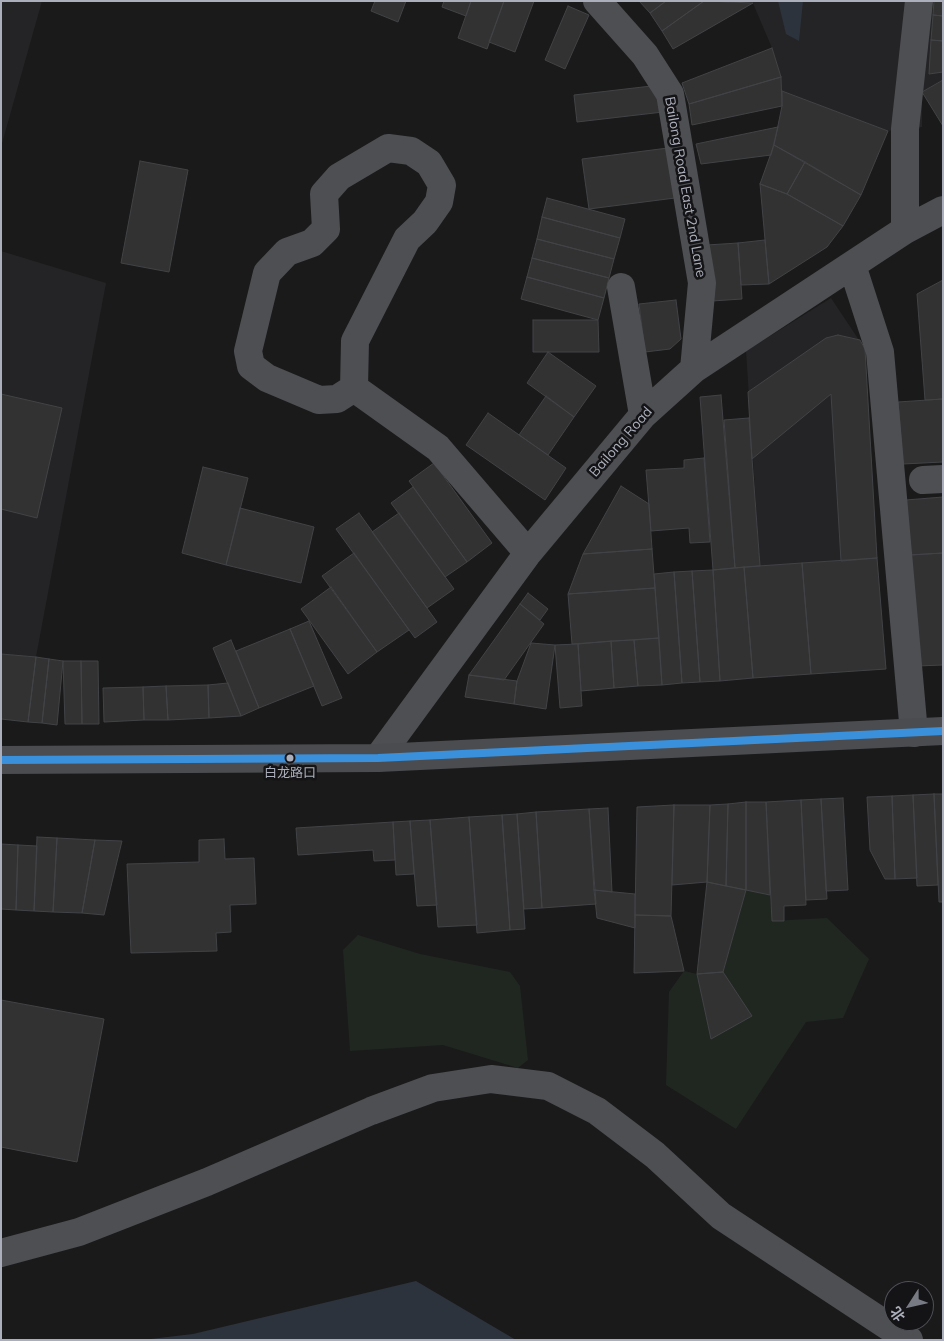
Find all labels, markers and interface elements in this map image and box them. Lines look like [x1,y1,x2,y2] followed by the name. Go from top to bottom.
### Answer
[661,95,709,279] street label: Bailong Road East 2nd Lane
[586,404,656,480] street label: Bailong Road
[285,753,295,763] marker: 白龙路口
[264,765,316,781] place label: 白龙路口
[884,1281,934,1331] north arrow
[886,1303,909,1325] text: 北

